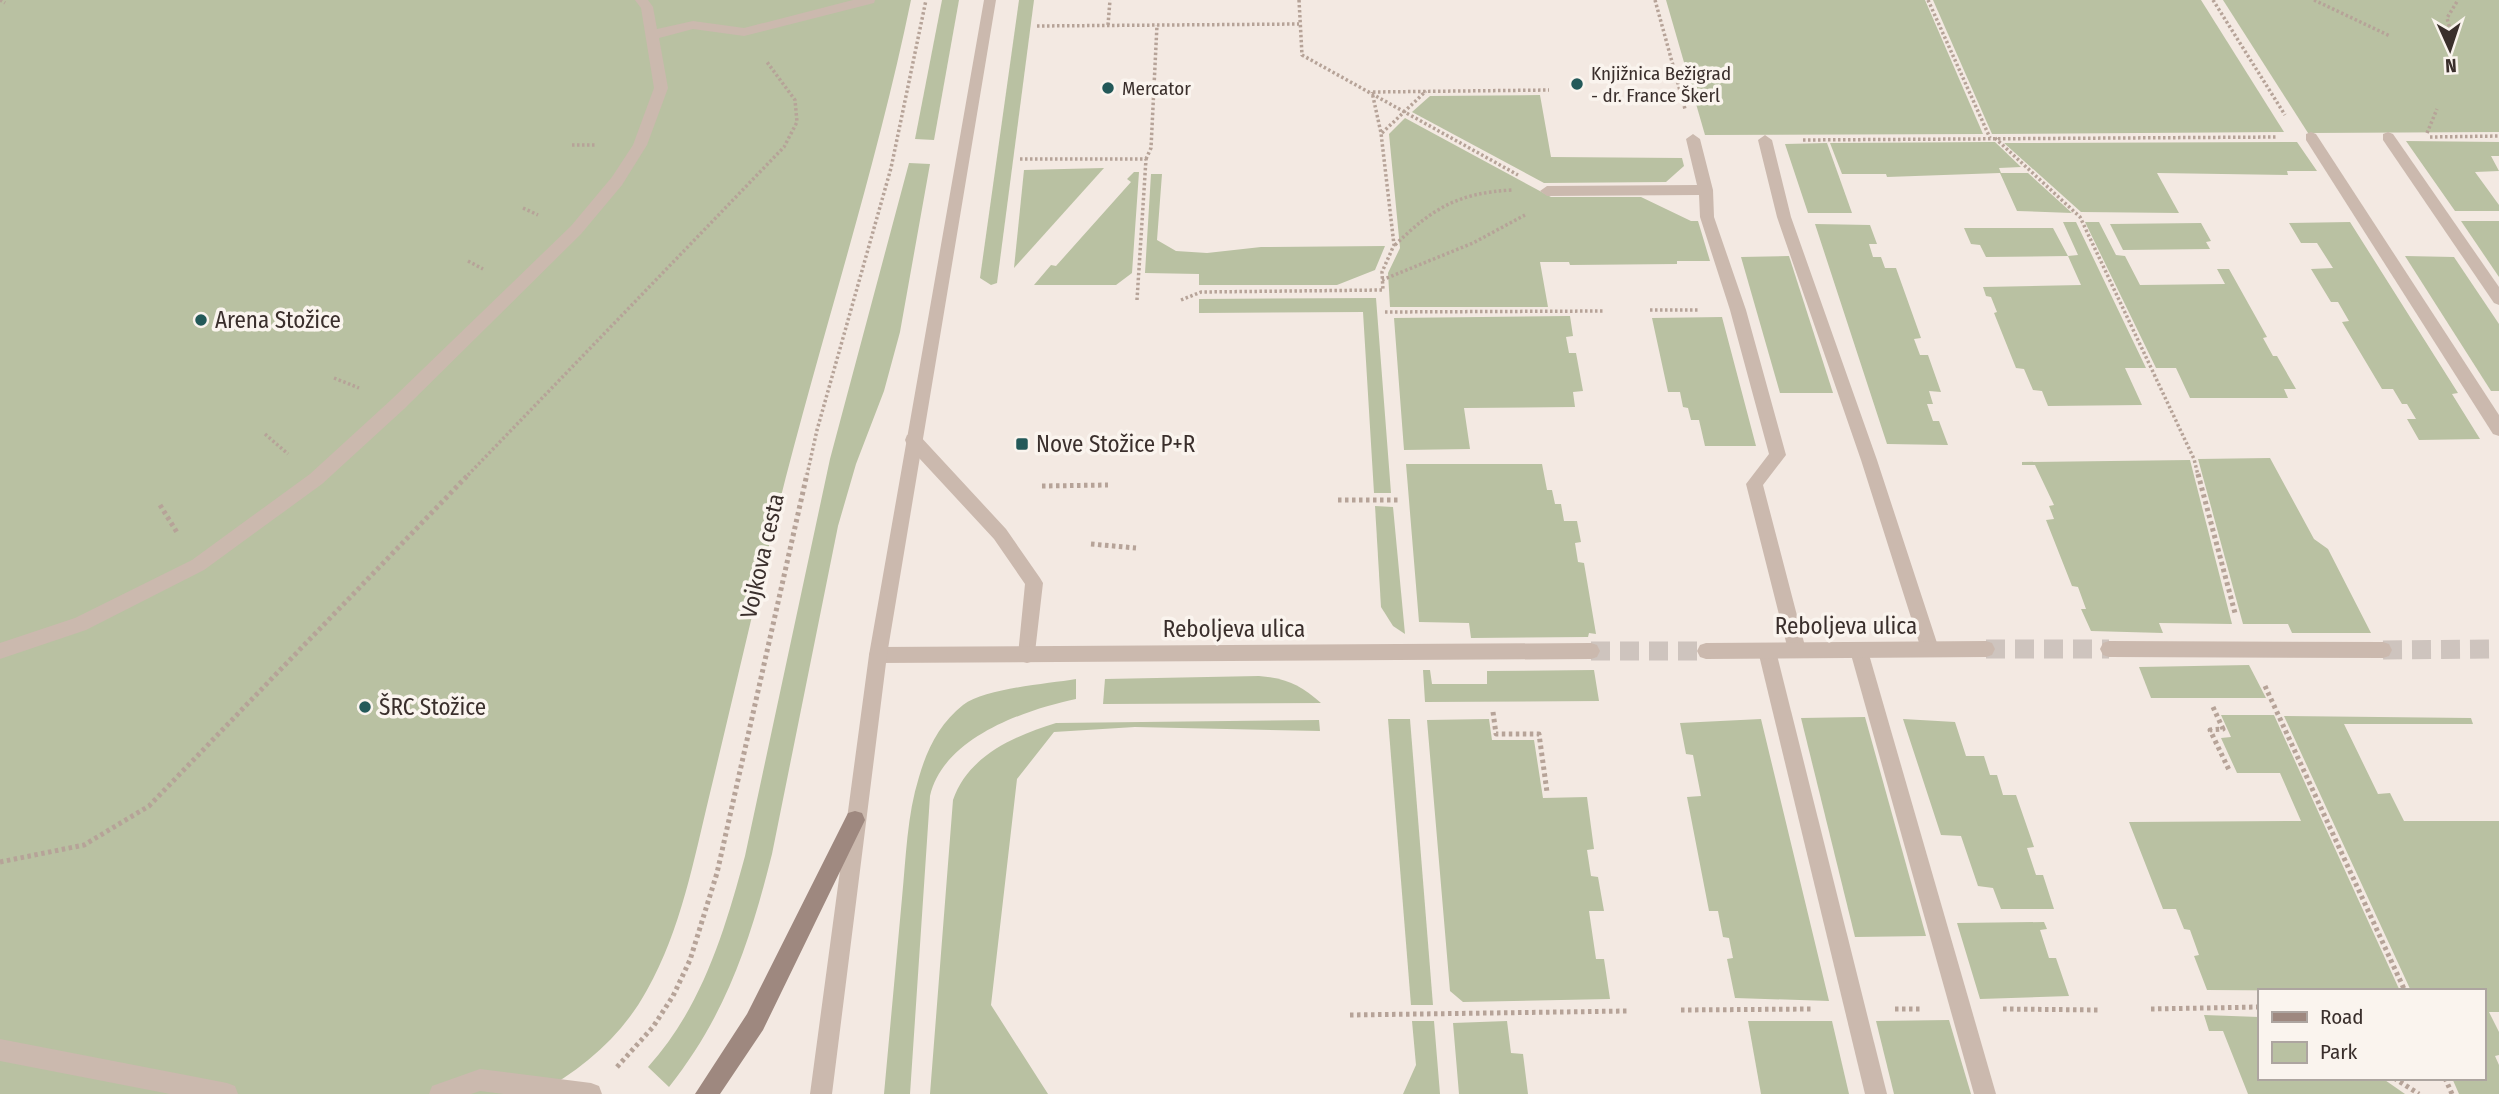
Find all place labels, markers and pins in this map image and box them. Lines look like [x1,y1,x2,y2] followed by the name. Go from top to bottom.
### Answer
[1591,62,1731,107] place label: Knjižnica Bežigrad - dr. France Škerl
[1569,76,1585,92] marker: Knjižnica Bežigrad - dr. France Škerl
[1122,77,1191,100] place label: Mercator
[1100,80,1116,96] marker: Mercator
[215,306,341,334] place label: Arena Stožice
[193,312,209,328] marker: Arena Stožice
[1036,430,1196,458] place label: Nove Stožice P+R
[1014,436,1030,452] marker: Nove Stožice P+R
[379,692,486,721] place label: ŠRC Stožice
[357,699,373,715] marker: ŠRC Stožice

